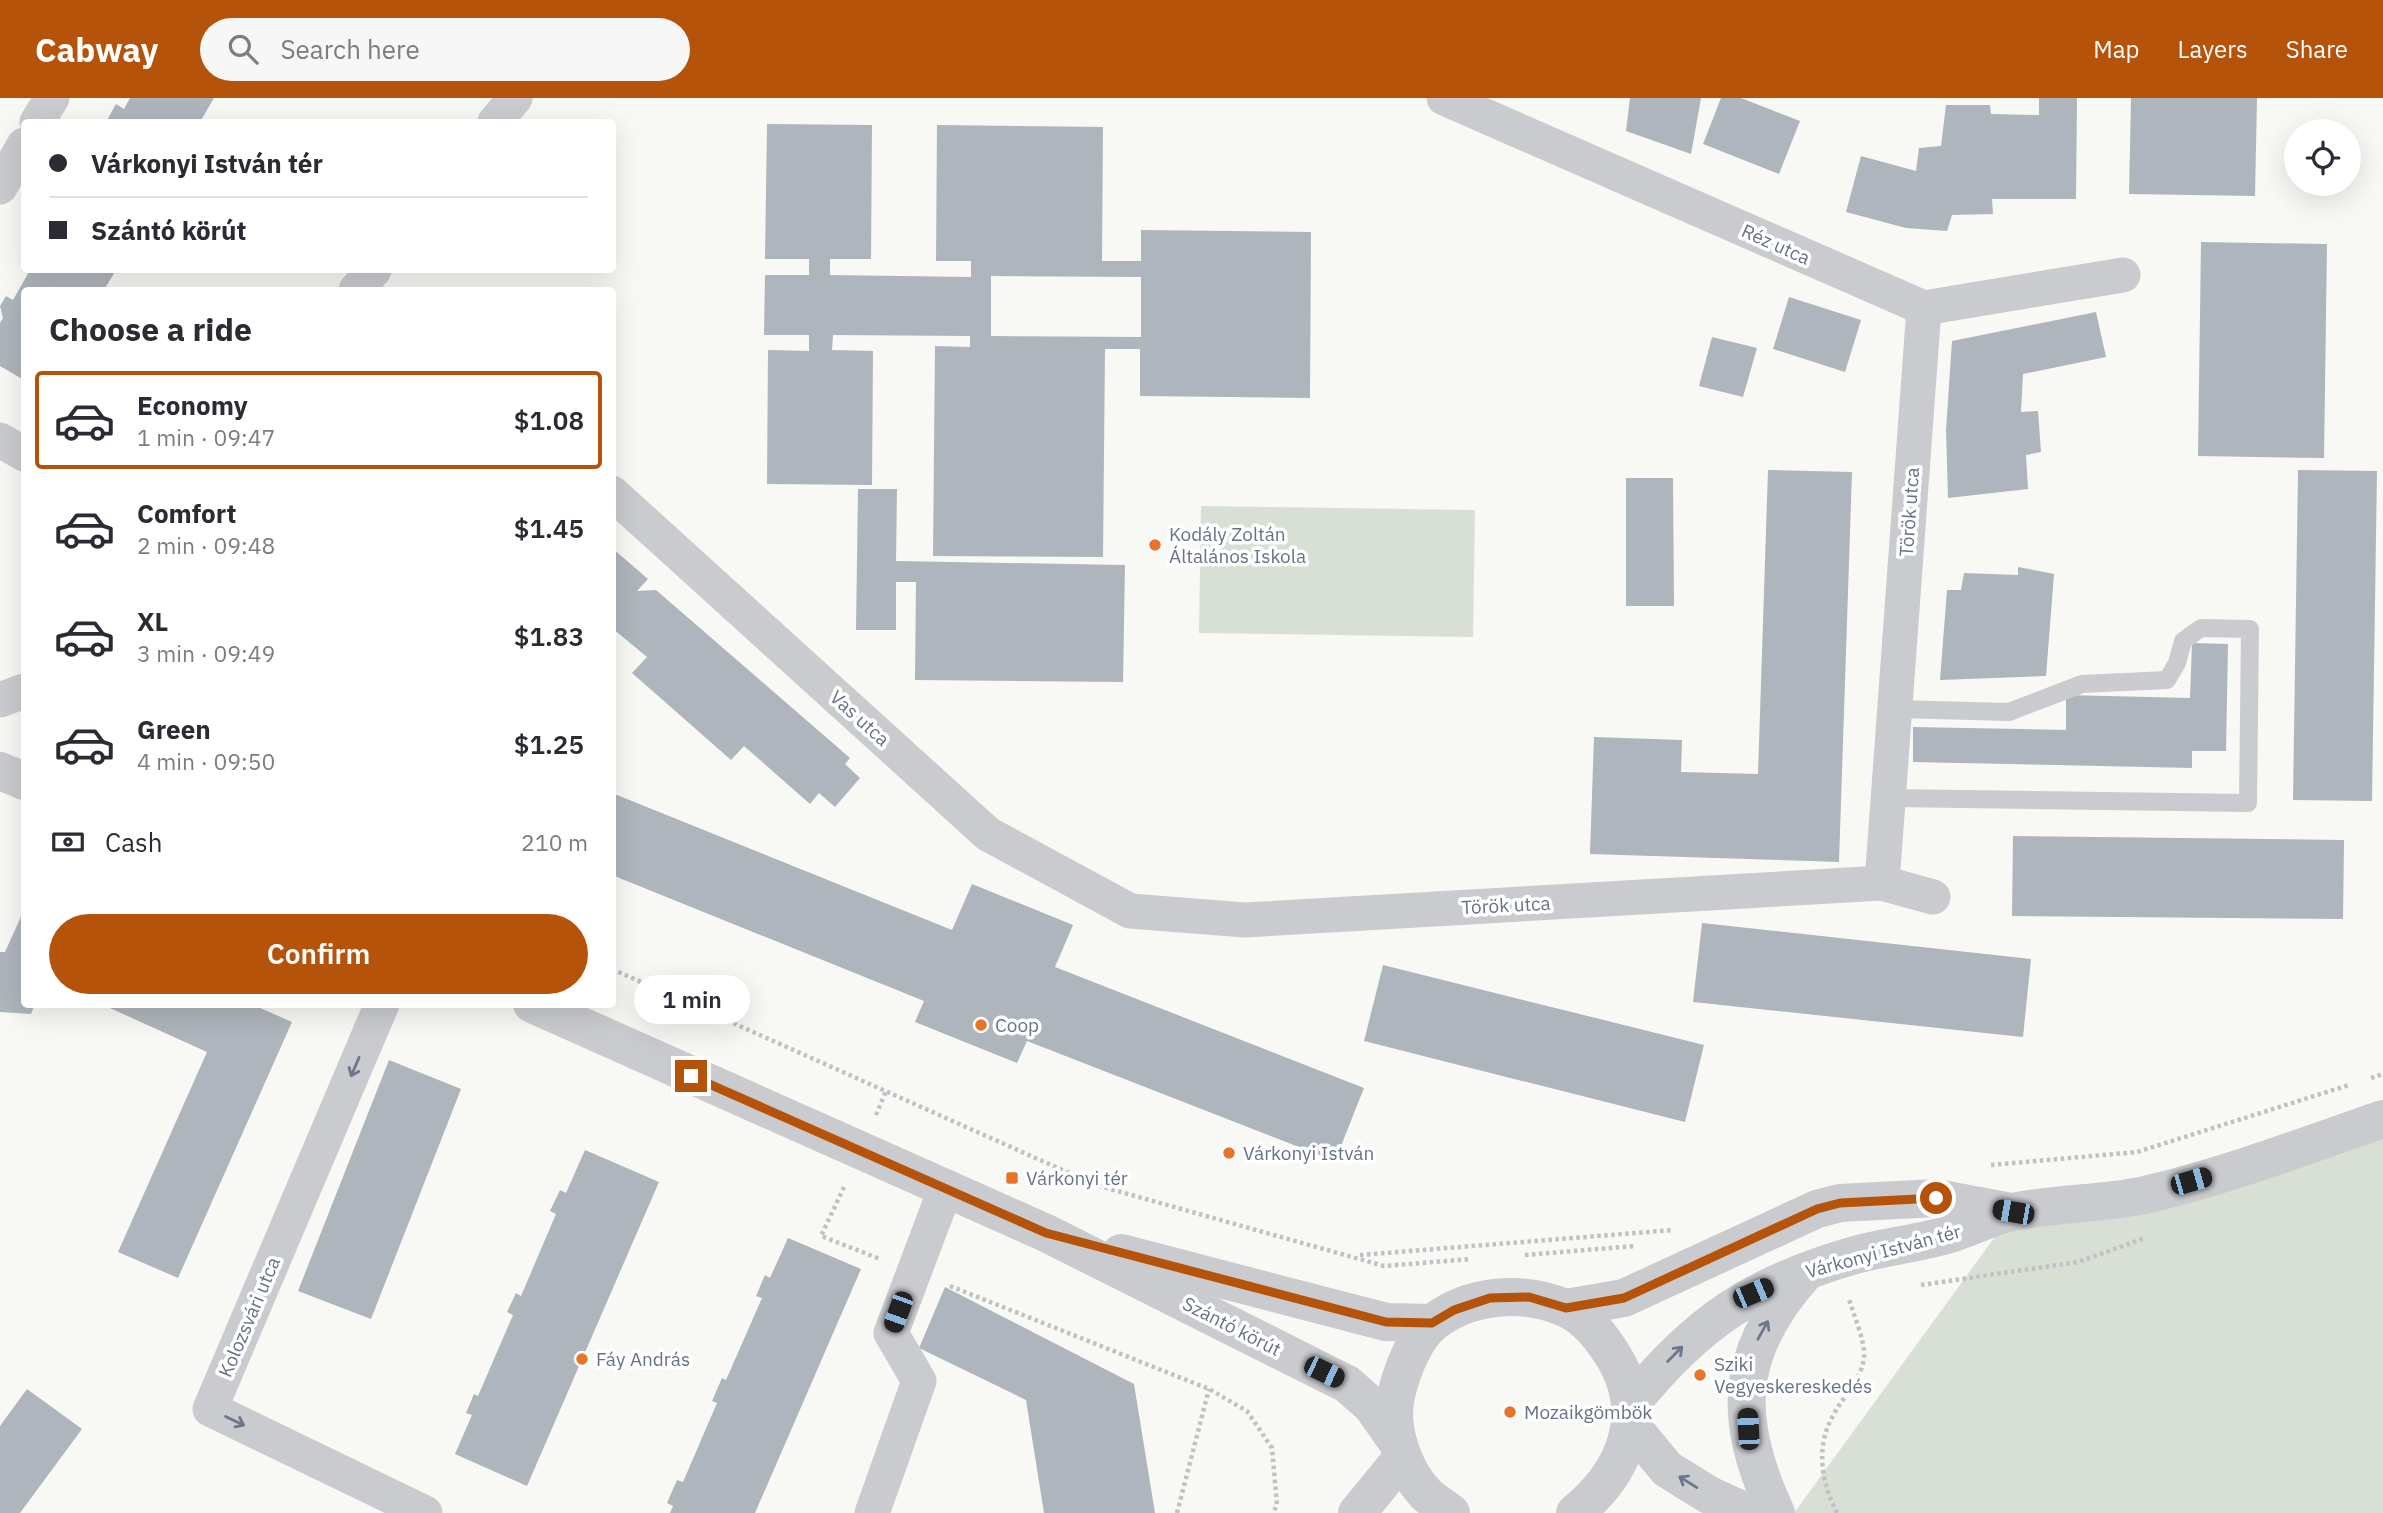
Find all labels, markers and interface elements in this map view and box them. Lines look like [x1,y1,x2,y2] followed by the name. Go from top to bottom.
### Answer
[200,18,690,81] search box
[35,28,158,71] text: Cabway
[224,30,262,68] icon: search
[280,32,420,66] text: Search here
[2093,33,2140,65] text: Map
[2178,33,2248,65] text: Layers
[2286,33,2348,65] text: Share
[2284,119,2361,196] map controls
[2284,119,2361,196] button: locate
[91,146,323,180] text: Várkonyi István tér
[91,213,247,247] text: Szántó körút
[1738,218,1814,270] street label: Réz utca
[49,308,252,350] text: Choose a ride
[137,388,248,422] text: Economy
[53,389,116,452] icon: car
[514,403,584,437] text: $1.08
[137,422,275,452] text: 1 min · 09:47
[1894,467,1924,557] street label: Török utca
[137,496,236,530] text: Comfort
[53,497,116,560] icon: car
[514,511,584,545] text: $1.45
[1169,522,1306,568] place label: Kodály Zoltán Általános Iskola
[137,530,275,560] text: 2 min · 09:48
[1147,537,1163,553] marker: Kodály Zoltán Általános Iskola
[137,604,168,638] text: XL
[53,605,116,668] icon: car
[514,619,584,653] text: $1.83
[137,638,275,668] text: 3 min · 09:49
[825,685,895,751] street label: Vas utca
[137,712,211,746] text: Green
[53,713,116,776] icon: car
[514,727,584,761] text: $1.25
[137,746,275,776] text: 4 min · 09:50
[49,823,87,861] icon: cash
[105,825,162,859] text: Cash
[521,827,588,857] text: 210 m
[1461,891,1551,919] street label: Török utca
[49,914,588,994] button: Confirm
[633,974,749,1024] callout: 1 min
[662,984,722,1014] text: 1 min
[995,1013,1039,1037] place label: Coop
[973,1017,989,1033] marker: Coop
[348,1056,361,1078] one-way arrow
[675,1060,707,1092] route end
[1243,1141,1374,1165] place label: Várkonyi István
[1221,1145,1237,1161] marker: Várkonyi István
[2168,1165,2215,1197] car
[1026,1166,1128,1190] place label: Várkonyi tér
[1004,1170,1020,1186] marker: Várkonyi tér
[1920,1182,1952,1214] route start
[1991,1198,2036,1226] car
[1803,1219,1963,1283] street label: Várkonyi István tér
[213,1253,285,1381] street label: Kolozsvári utca
[1730,1275,1777,1311] car
[881,1289,916,1335] car
[1179,1291,1285,1361] street label: Szántó körút
[1756,1321,1770,1341] one-way arrow
[1666,1345,1683,1362] one-way arrow
[596,1347,690,1371] place label: Fáy András
[574,1351,590,1367] marker: Fáy András
[1714,1352,1872,1398] place label: Sziki Vegyeskereskedés
[1301,1353,1348,1391] car
[1692,1367,1708,1383] marker: Sziki Vegyeskereskedés
[1524,1400,1652,1424] place label: Mozaikgömbök
[1502,1404,1518,1420] marker: Mozaikgömbök
[1737,1407,1760,1451] car
[224,1415,245,1429] one-way arrow
[1679,1475,1699,1489] one-way arrow

